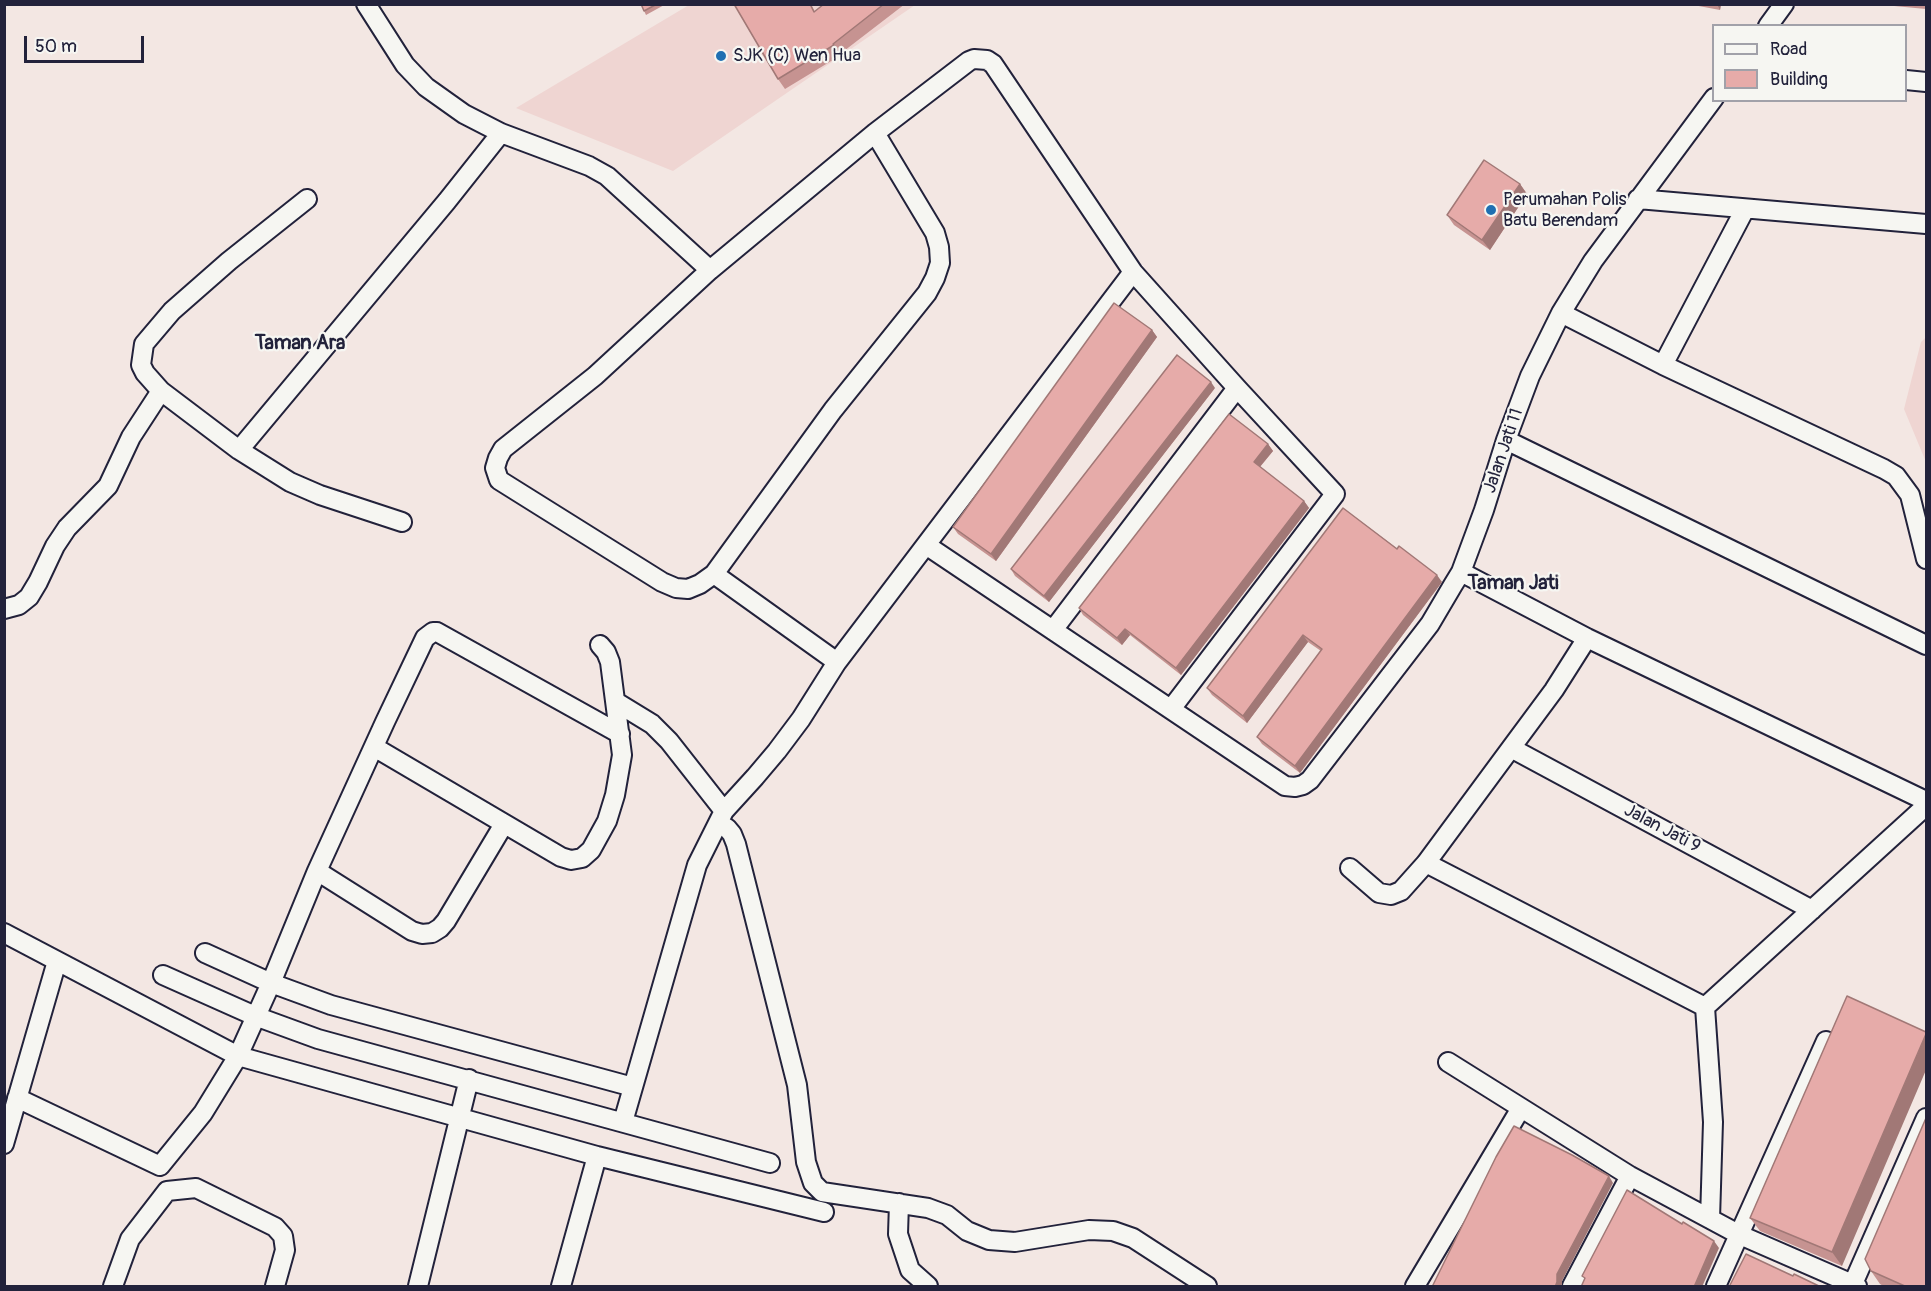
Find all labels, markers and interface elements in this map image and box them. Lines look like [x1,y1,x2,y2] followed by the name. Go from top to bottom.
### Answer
[27,24,147,62] scale bar
[1712,24,1907,102] legend
[35,35,77,58] text: 50 m
[1770,38,1807,61] text: Road
[733,45,861,67] place label: SJK (C) Wen Hua
[714,49,728,63] marker: SJK (C) Wen Hua
[1770,68,1828,91] text: Building
[1503,189,1627,232] place label: Perumahan Polis Batu Berendam
[1484,203,1498,217] marker: Perumahan Polis Batu Berendam
[255,332,345,356] district label: Taman Ara
[1479,406,1529,496] street label: Jalan Jati 11
[1467,572,1559,596] district label: Taman Jati
[1620,800,1704,858] street label: Jalan Jati 9

